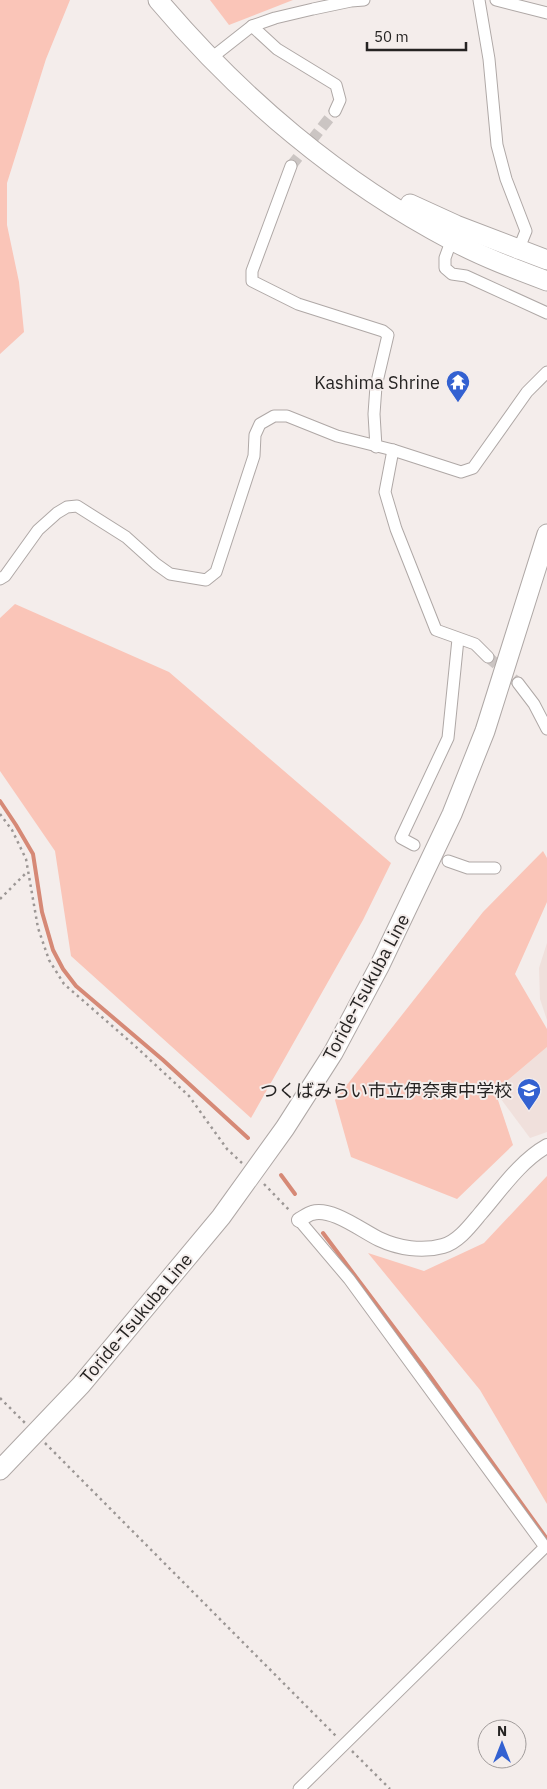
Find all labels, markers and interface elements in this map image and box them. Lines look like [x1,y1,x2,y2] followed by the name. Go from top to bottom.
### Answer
[367,20,466,52] scale bar
[374,27,409,46] text: 50 m
[445,369,471,403] temple icon: Kashima Shrine
[314,371,440,394] place label: Kashima Shrine
[318,910,414,1064] street label: Toride-Tsukuba Line
[516,1077,542,1111] school or university icon: つくばみらい市立伊奈東中学校
[260,1079,512,1102] place label: つくばみらい市立伊奈東中学校
[75,1248,197,1388] street label: Toride-Tsukuba Line
[477,1719,527,1769] north arrow
[497,1722,507,1740] text: N

